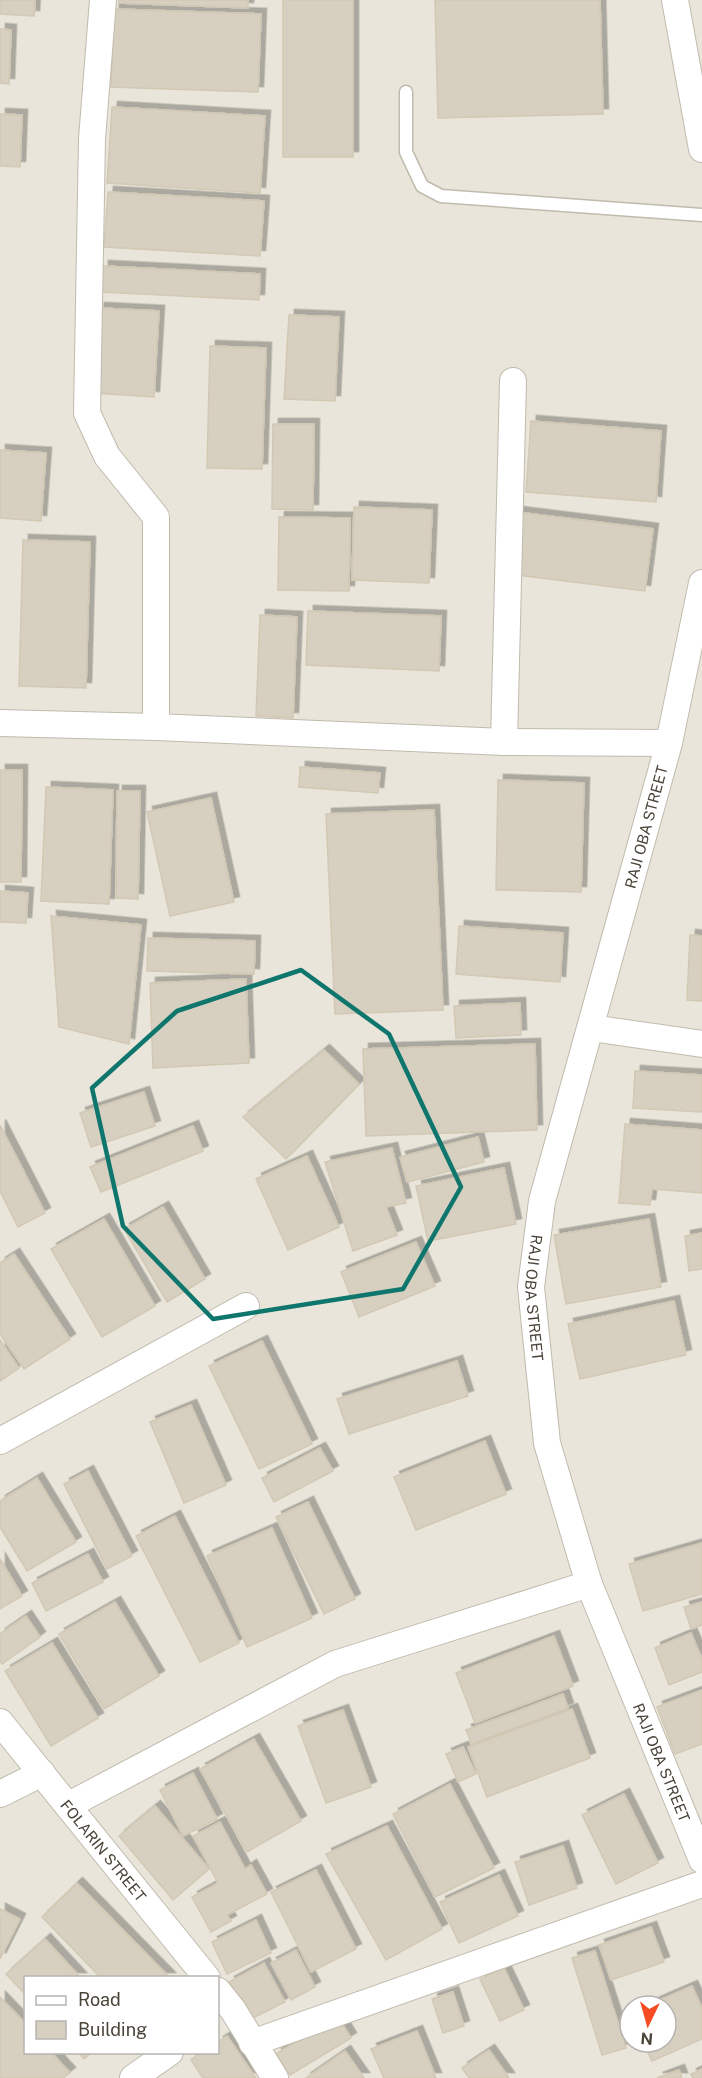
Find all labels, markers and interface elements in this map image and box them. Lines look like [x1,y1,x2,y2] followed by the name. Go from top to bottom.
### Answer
[621,764,671,890] street label: RAJI OBA STREET
[522,1234,547,1362] street label: RAJI OBA STREET
[630,1700,694,1824] street label: RAJI OBA STREET
[58,1796,150,1905] street label: FOLARIN STREET
[24,1976,219,2054] legend
[78,1989,121,2010] text: Road
[618,1994,678,2054] north arrow
[78,2019,147,2040] text: Building
[640,2028,654,2048] text: N

